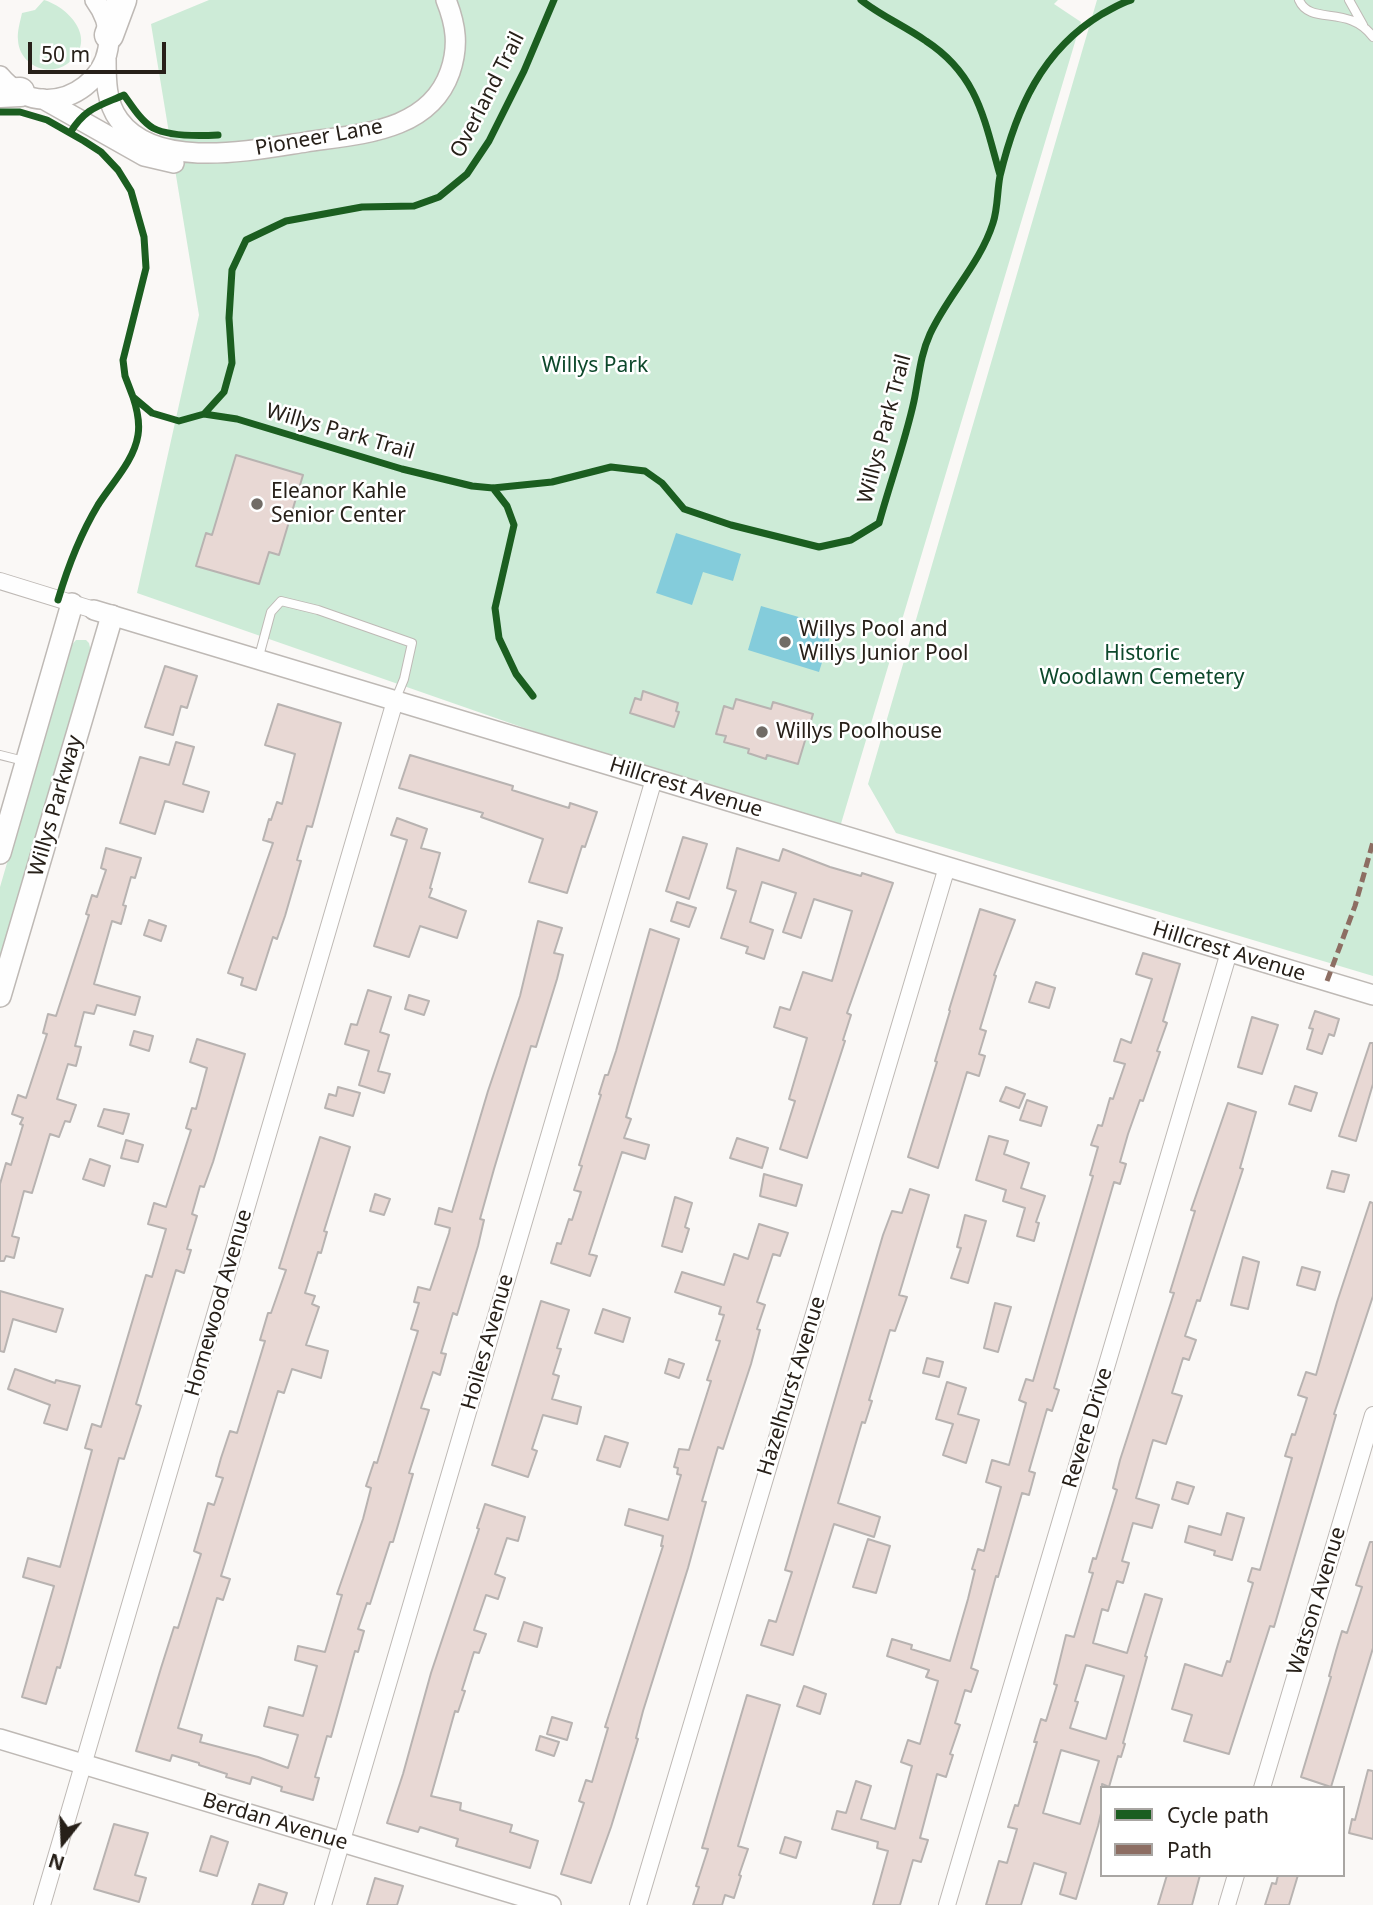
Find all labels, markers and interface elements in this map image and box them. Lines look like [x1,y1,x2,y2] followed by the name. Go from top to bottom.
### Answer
[32,28,170,72] scale bar
[446,28,530,162] street label: Overland Trail
[41,40,90,68] text: 50 m
[253,114,385,162] street label: Pioneer Lane
[853,352,917,506] street label: Willys Park Trail
[542,353,648,379] park label: Willys Park
[263,399,417,465] street label: Willys Park Trail
[271,479,407,529] place label: Eleanor Kahle Senior Center
[249,496,265,512] marker: Eleanor Kahle Senior Center
[799,617,968,667] place label: Willys Pool and Willys Junior Pool
[777,634,793,650] marker: Willys Pool and Willys Junior Pool
[1040,641,1244,691] park label: Historic Woodlawn Cemetery
[776,719,942,745] place label: Willys Poolhouse
[754,724,770,740] marker: Willys Poolhouse
[24,733,88,879] street label: Willys Parkway
[606,753,766,823] street label: Hillcrest Avenue
[1149,917,1309,987] street label: Hillcrest Avenue
[180,1207,258,1399] street label: Homewood Avenue
[457,1271,519,1413] street label: Hoiles Avenue
[753,1293,831,1479] street label: Hazelhurst Avenue
[1058,1365,1118,1491] street label: Revere Drive
[1283,1524,1351,1678] street label: Watson Avenue
[1100,1786,1345,1877] legend
[199,1788,351,1856] street label: Berdan Avenue
[1167,1801,1269,1829] text: Cycle path
[28,1807,98,1877] north arrow
[1167,1836,1212,1864] text: Path
[45,1847,68,1877] text: N

